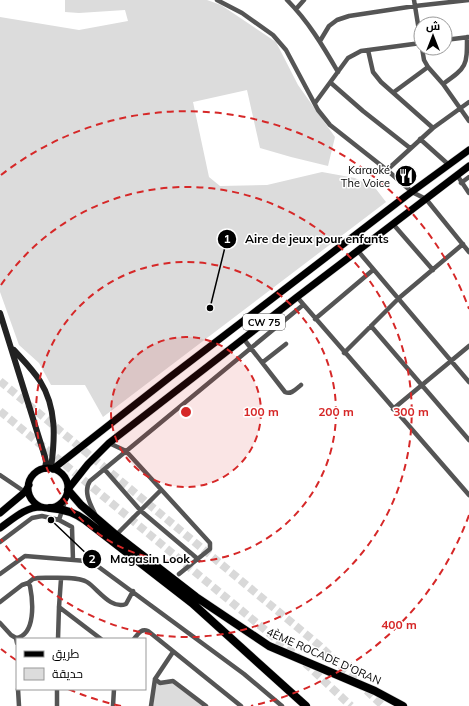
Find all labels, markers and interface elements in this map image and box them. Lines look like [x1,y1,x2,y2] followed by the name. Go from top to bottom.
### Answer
[413,16,453,56] north arrow
[426,19,440,33] text: ش
[341,163,390,190] place label: Karaoké The Voice
[393,163,419,189] restaurant icon: Karaoké The Voice
[217,227,396,251] callout: Aire de jeux pour enfants
[223,231,231,246] text: 1
[245,231,389,246] text: Aire de jeux pour enfants
[243,314,285,330] road number: CW 75
[243,404,279,419] text: 100 m
[318,404,354,419] text: 200 m
[393,404,429,419] text: 300 m
[179,405,193,419] centre of rings
[82,547,198,571] callout: Magasin Look
[88,551,96,566] text: 2
[110,551,190,566] text: Magasin Look
[381,617,417,632] text: 400 m
[265,624,383,688] street label: 4ÈME ROCADE D'ORAN
[16,638,146,690] legend
[52,646,80,661] text: طريق
[52,666,83,681] text: حديقة

